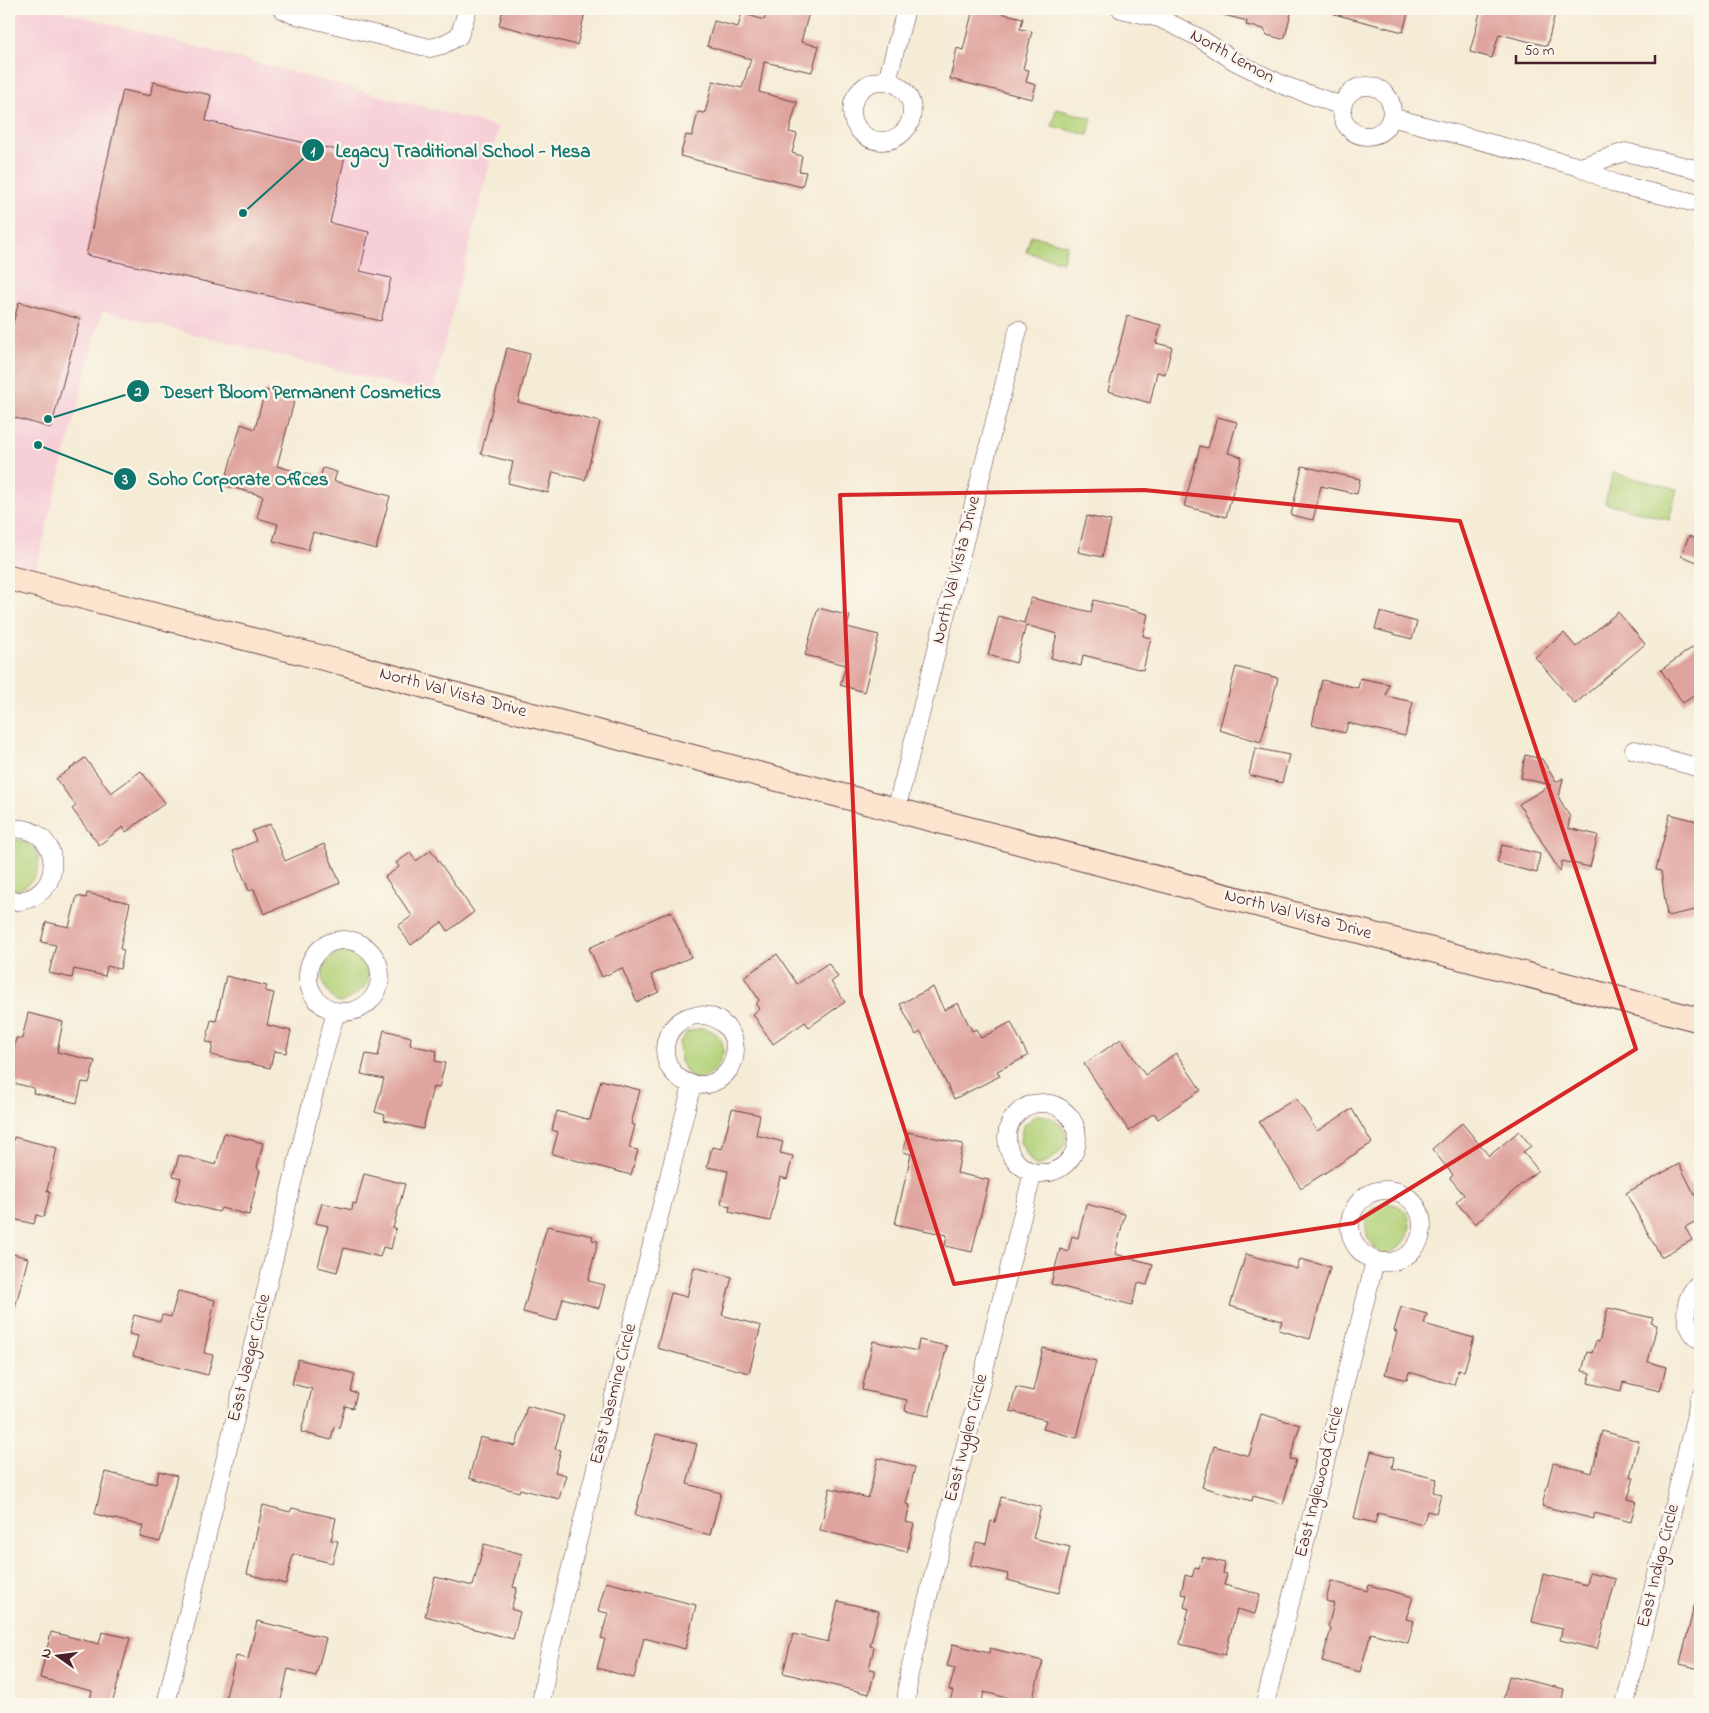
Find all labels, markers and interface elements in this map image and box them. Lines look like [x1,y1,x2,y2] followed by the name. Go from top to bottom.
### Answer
[1185,23,1279,91] street label: North Lemon
[1516,32,1655,64] scale bar
[1524,40,1555,62] text: 50 m
[300,133,600,167] callout: Legacy Traditional School - Mesa
[335,139,591,168] text: Legacy Traditional School - Mesa
[311,141,316,163] text: 1
[125,374,451,408] callout: Desert Bloom Permanent Cosmetics
[160,380,442,407] text: Desert Bloom Permanent Cosmetics
[133,381,142,403] text: 2
[112,462,339,496] callout: Soho Corporate Offices
[147,467,329,494] text: Soho Corporate Offices
[121,469,128,491] text: 3
[926,492,988,647] street label: North Val Vista Drive
[376,661,530,725] street label: North Val Vista Drive
[1221,883,1375,947] street label: North Val Vista Drive
[222,1290,280,1425] street label: East Jaeger Circle
[584,1320,644,1467] street label: East Jasmine Circle
[939,1370,997,1505] street label: East Ivyglen Circle
[1289,1403,1353,1560] street label: East Inglewood Circle
[1631,1501,1688,1631] street label: East Indigo Circle
[32,1630,82,1680] north arrow
[36,1646,58,1660] text: N

